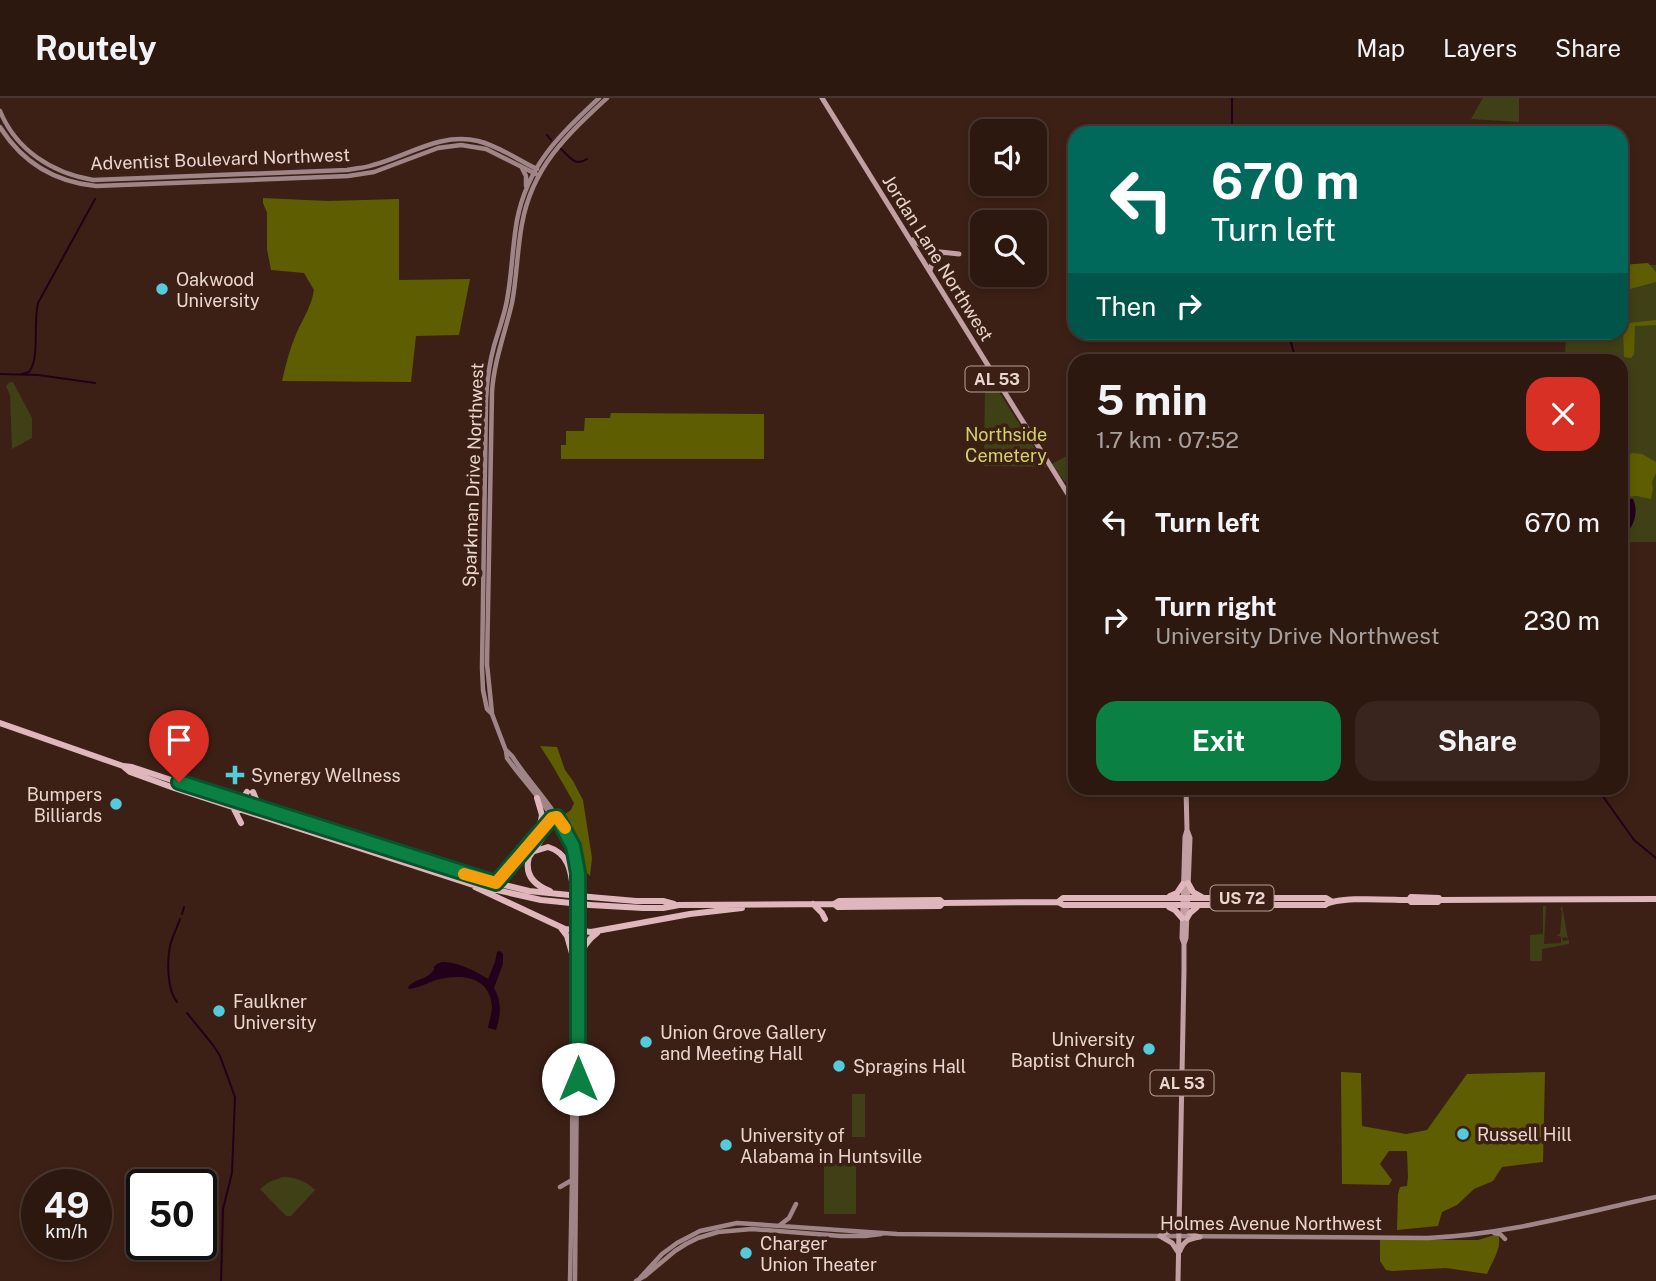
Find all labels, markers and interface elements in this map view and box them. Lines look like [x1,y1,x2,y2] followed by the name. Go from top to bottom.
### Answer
[35,29,157,67] text: Routely
[1356,34,1405,62] text: Map
[1443,34,1517,62] text: Layers
[1555,34,1621,62] text: Share
[970,119,1047,287] map controls
[970,119,1047,196] button: sound
[90,144,350,174] street label: Adventist Boulevard Northwest
[1211,152,1359,210] text: 670 m
[1096,154,1187,245] icon: left
[878,171,998,345] street label: Jordan Lane Northwest
[970,210,1047,287] button: search
[1211,211,1336,248] text: Turn left
[176,269,260,311] place label: Oakwood University
[154,281,170,297] marker: Oakwood University
[1170,287,1208,325] icon: right
[1096,291,1156,322] text: Then
[459,362,487,588] street label: Sparkman Drive Northwest
[965,366,1028,392] road number: AL 53
[1096,375,1208,424] text: 5 min
[1526,377,1600,451] button: close
[965,424,1047,466] park label: Northside Cemetery
[1096,426,1239,453] text: 1.7 km · 07:52
[1096,503,1134,541] icon: left
[1155,507,1260,538] text: Turn left
[1524,507,1600,538] text: 670 m
[1155,591,1277,622] text: Turn right
[1096,601,1134,639] icon: right
[1524,605,1600,636] text: 230 m
[1155,622,1440,649] text: University Drive Northwest
[1096,701,1341,781] button: Exit
[1355,701,1600,781] button: Share
[149,710,209,782] pin
[160,721,198,759] icon: arrive
[225,765,245,785] marker: Synergy Wellness
[251,765,401,786] place label: Synergy Wellness
[27,784,102,826] place label: Bumpers Billiards
[108,796,124,812] marker: Bumpers Billiards
[1210,886,1274,911] road number: US 72
[233,991,317,1033] place label: Faulkner University
[211,1003,227,1019] marker: Faulkner University
[660,1022,827,1064] place label: Union Grove Gallery and Meeting Hall
[1011,1029,1135,1071] place label: University Baptist Church
[638,1034,654,1050] marker: Union Grove Gallery and Meeting Hall
[1141,1041,1157,1057] marker: University Baptist Church
[541,1042,615,1116] position arrow
[853,1056,966,1077] place label: Spragins Hall
[831,1058,847,1074] marker: Spragins Hall
[1150,1071,1214,1096] road number: AL 53
[1477,1124,1572,1145] place label: Russell Hill
[740,1125,922,1167] place label: University of Alabama in Huntsville
[1455,1126,1471,1142] marker: Russell Hill
[718,1137,734,1153] marker: University of Alabama in Huntsville
[126,1169,217,1260] speed limit sign: 50
[43,1185,90,1226] text: 49
[1160,1213,1382,1234] street label: Holmes Avenue Northwest
[45,1221,88,1242] text: km/h
[760,1233,877,1275] place label: Charger Union Theater
[738,1245,754,1261] marker: Charger Union Theater

